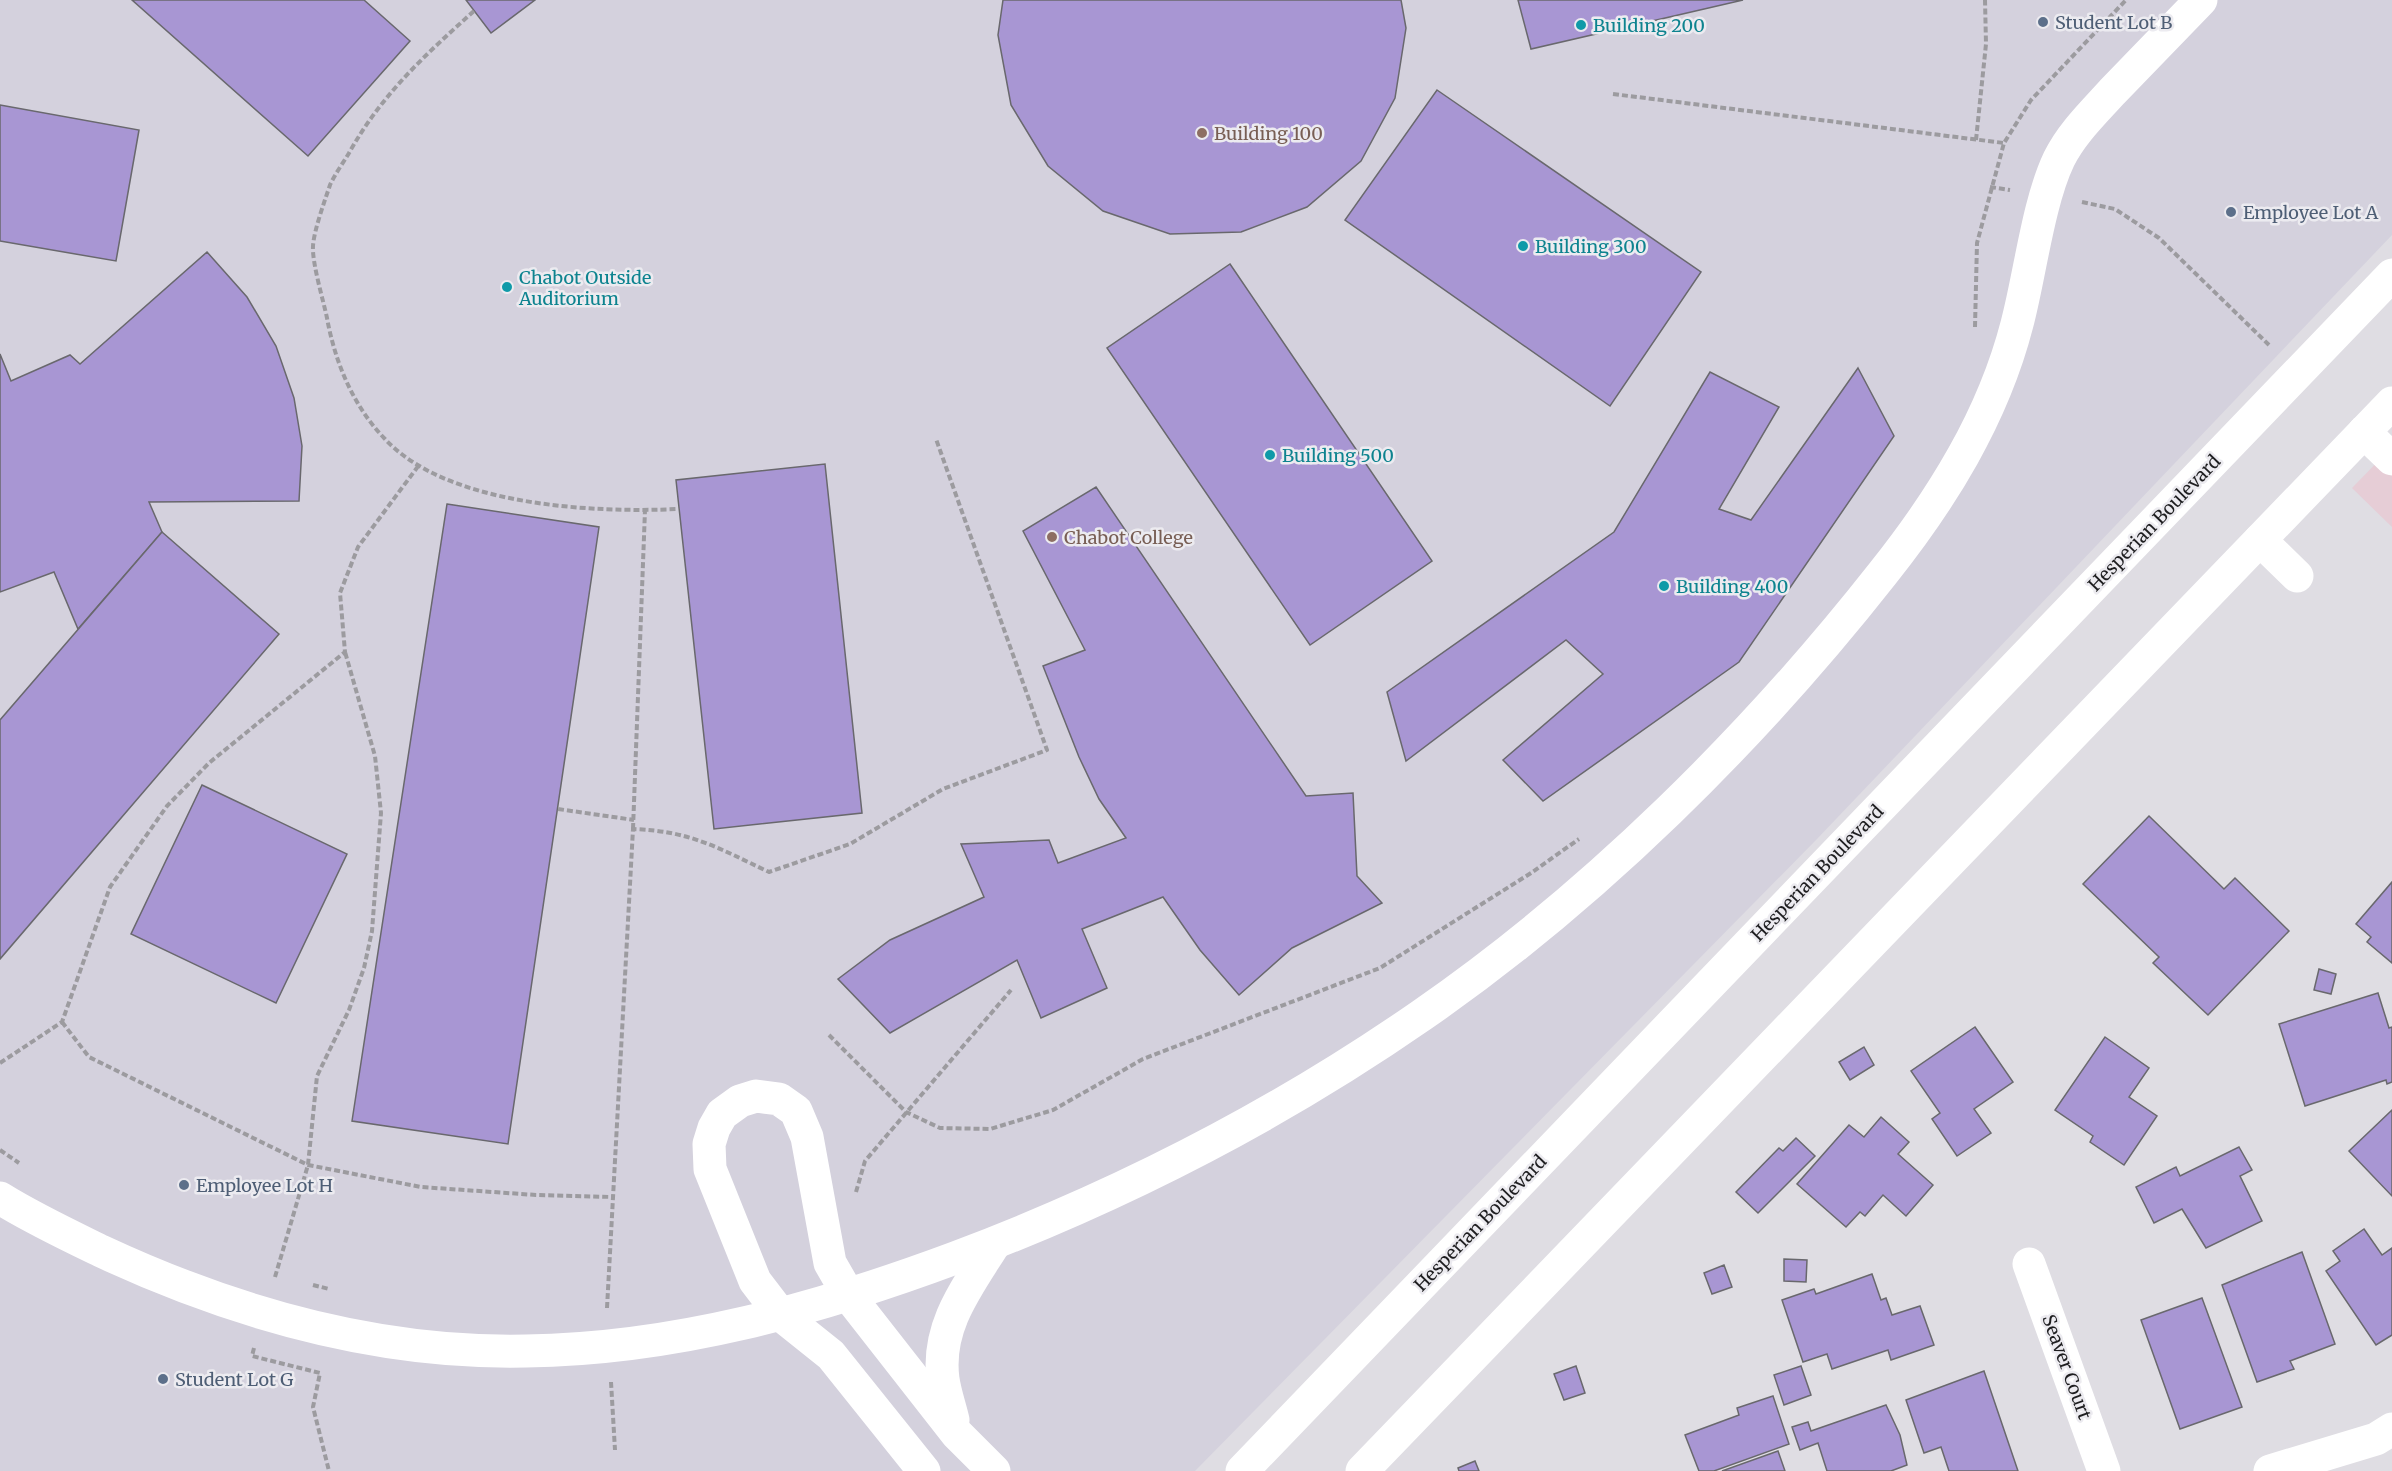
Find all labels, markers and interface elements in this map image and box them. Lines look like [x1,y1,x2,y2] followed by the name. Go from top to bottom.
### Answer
[2055,11,2172,34] place label: Student Lot B
[1593,14,1705,37] place label: Building 200
[2036,15,2050,29] marker: Student Lot B
[1574,18,1588,32] marker: Building 200
[1214,122,1323,145] place label: Building 100
[1195,126,1209,140] marker: Building 100
[2243,201,2379,224] place label: Employee Lot A
[2224,205,2238,219] marker: Employee Lot A
[1535,235,1647,258] place label: Building 300
[1516,239,1530,253] marker: Building 300
[518,266,651,310] place label: Chabot Outside Auditorium
[500,280,514,294] marker: Chabot Outside Auditorium
[1282,444,1394,467] place label: Building 500
[1263,448,1277,462] marker: Building 500
[2083,450,2225,596] street label: Hesperian Boulevard
[1064,526,1193,549] place label: Chabot College
[1045,530,1059,544] marker: Chabot College
[1676,575,1788,598] place label: Building 400
[1657,579,1671,593] marker: Building 400
[1746,800,1888,946] street label: Hesperian Boulevard
[1409,1150,1551,1296] street label: Hesperian Boulevard
[196,1174,333,1197] place label: Employee Lot H
[177,1178,191,1192] marker: Employee Lot H
[2037,1311,2097,1423] street label: Seaver Court
[175,1368,293,1391] place label: Student Lot G
[156,1372,170,1386] marker: Student Lot G

